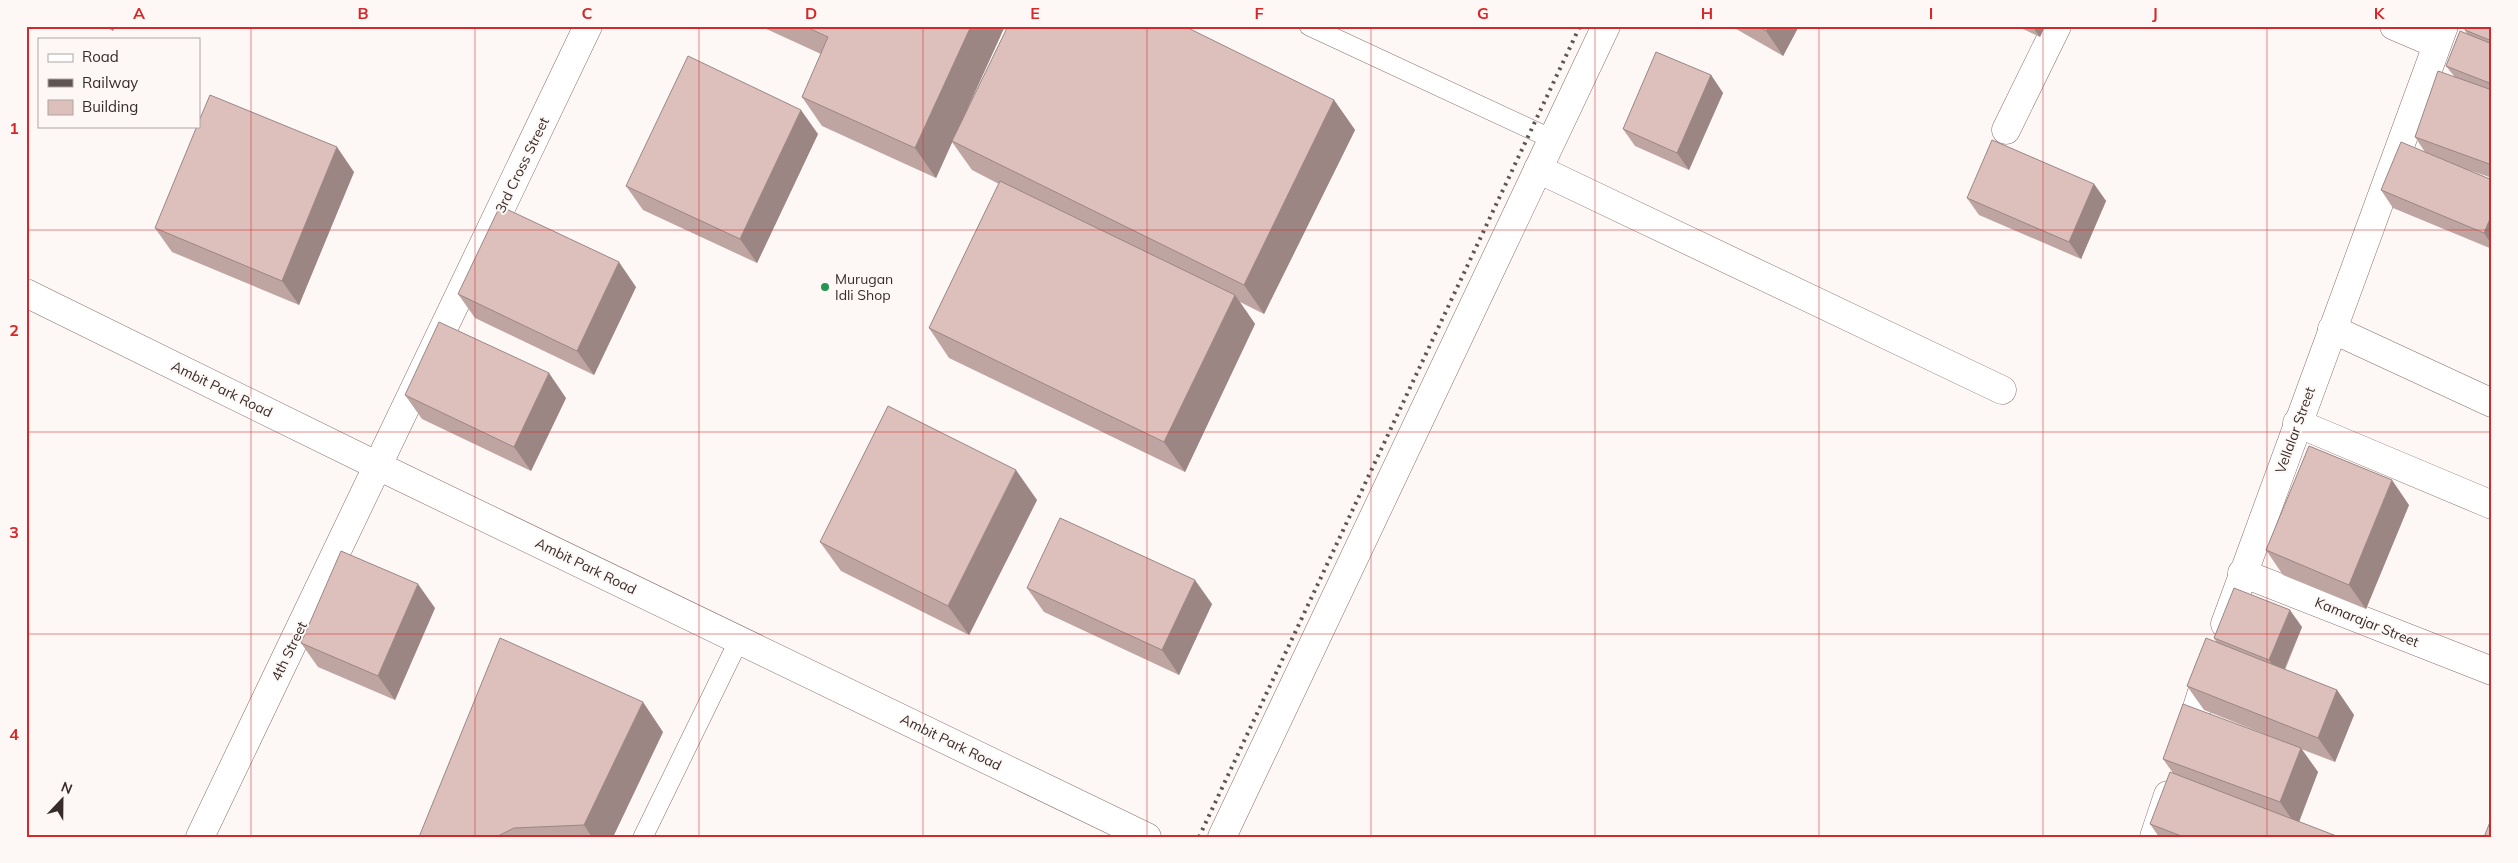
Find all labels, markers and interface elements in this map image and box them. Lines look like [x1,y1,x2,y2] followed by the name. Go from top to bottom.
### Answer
[133,3,145,23] text: A
[357,3,369,23] text: B
[582,3,593,23] text: C
[805,3,817,23] text: D
[1030,3,1040,23] text: E
[1254,3,1264,23] text: F
[1477,3,1489,23] text: G
[1701,3,1713,23] text: H
[1929,3,1933,23] text: I
[2152,3,2158,23] text: J
[2374,3,2386,23] text: K
[38,38,200,128] legend
[82,47,119,66] text: Road
[82,73,138,92] text: Railway
[82,97,138,116] text: Building
[491,114,553,216] street label: 3rd Cross Street
[9,118,19,138] text: 1
[835,270,893,304] place label: Murugan Idli Shop
[819,281,831,293] marker: Murugan Idli Shop
[9,320,19,340] text: 2
[168,357,276,421] street label: Ambit Park Road
[2271,384,2319,476] street label: Vellalar Street
[9,522,19,542] text: 3
[532,534,640,598] street label: Ambit Park Road
[2312,593,2422,651] street label: Kamarajar Street
[267,618,311,684] street label: 4th Street
[897,710,1005,774] street label: Ambit Park Road
[9,724,19,744] text: 4
[38,776,88,826] north arrow
[59,778,75,798] text: N

